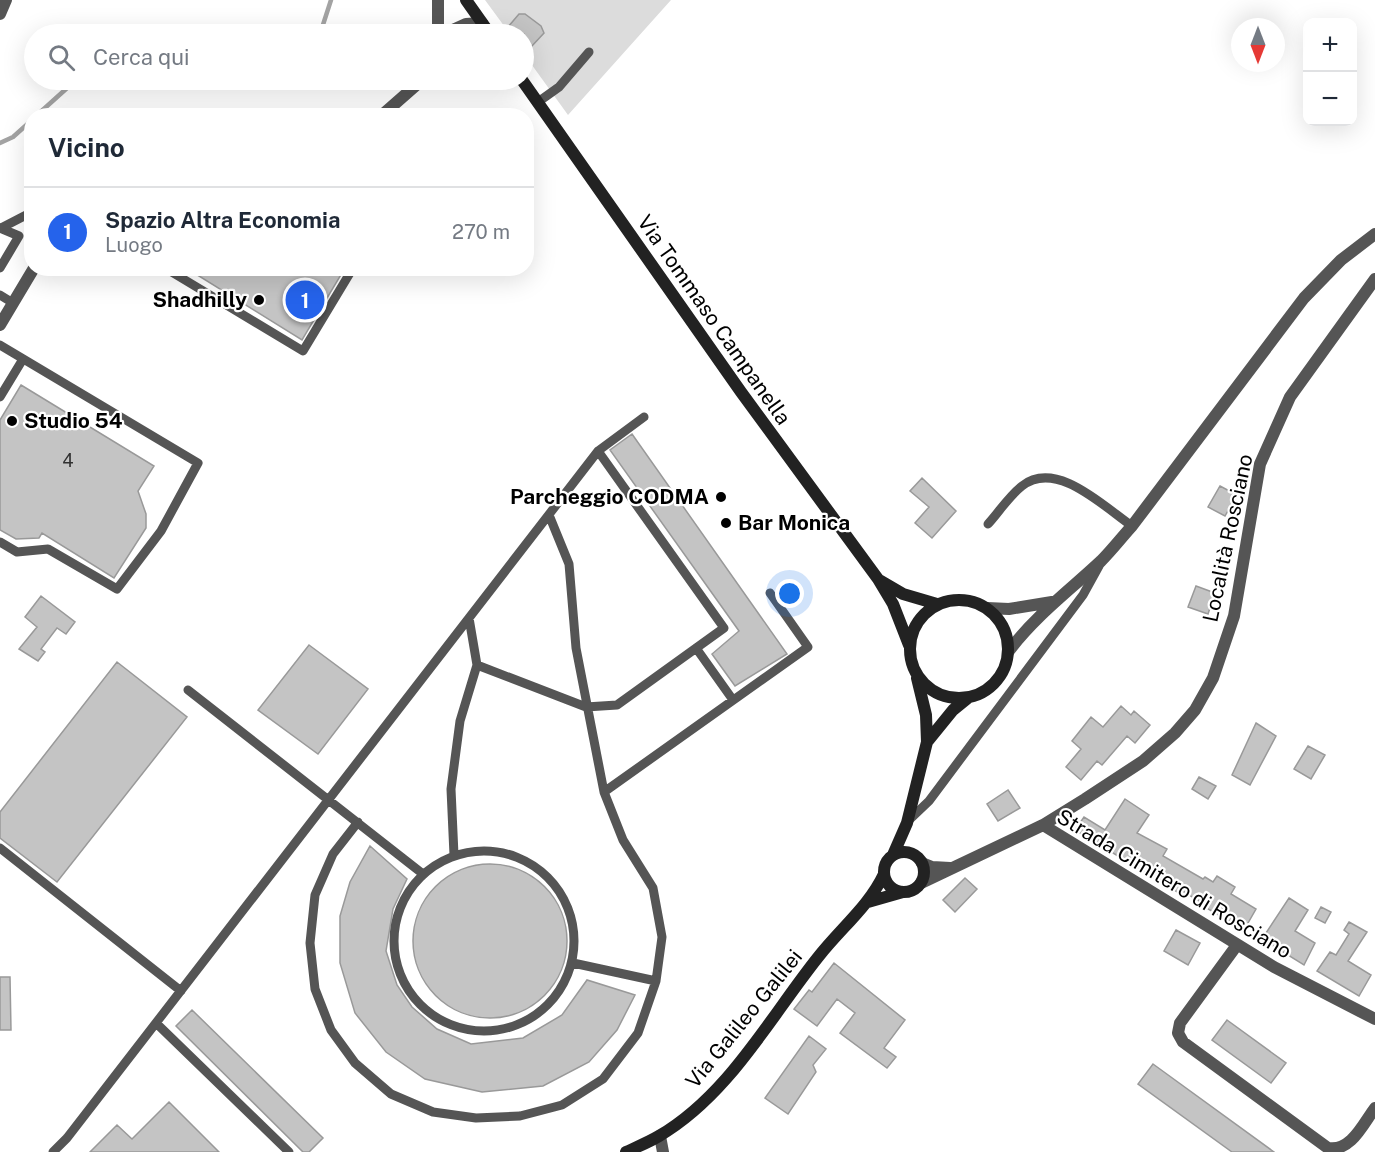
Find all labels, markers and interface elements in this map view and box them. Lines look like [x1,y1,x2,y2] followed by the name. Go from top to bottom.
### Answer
[1231,18,1285,72] north arrow
[1303,18,1357,126] map controls
[1303,18,1357,72] button: +
[24,24,534,90] search box
[45,41,78,74] icon: search
[93,44,190,70] text: Cerca qui
[1303,72,1357,126] button: −
[48,132,125,163] text: Vicino
[105,207,340,233] text: Spazio Altra Economia
[632,210,796,429] street label: Via Tommaso Campanella
[63,220,72,244] text: 1
[452,220,510,244] text: 270 m
[105,233,163,257] text: Luogo
[286,278,324,322] pin: 1
[152,287,247,312] place label: Shadhilly
[252,293,266,307] marker: Shadhilly
[24,408,123,433] place label: Studio 54
[5,414,19,428] marker: Studio 54
[62,450,74,471] house number: 4
[1197,452,1258,624] street label: Località Rosciano
[510,484,709,509] place label: Parcheggio CODMA
[714,490,728,504] marker: Parcheggio CODMA
[738,510,850,535] place label: Bar Monica
[719,516,733,530] marker: Bar Monica
[775,579,804,608] your location
[1052,803,1296,964] street label: Strada Cimitero di Rosciano
[680,944,807,1093] street label: Via Galileo Galilei

